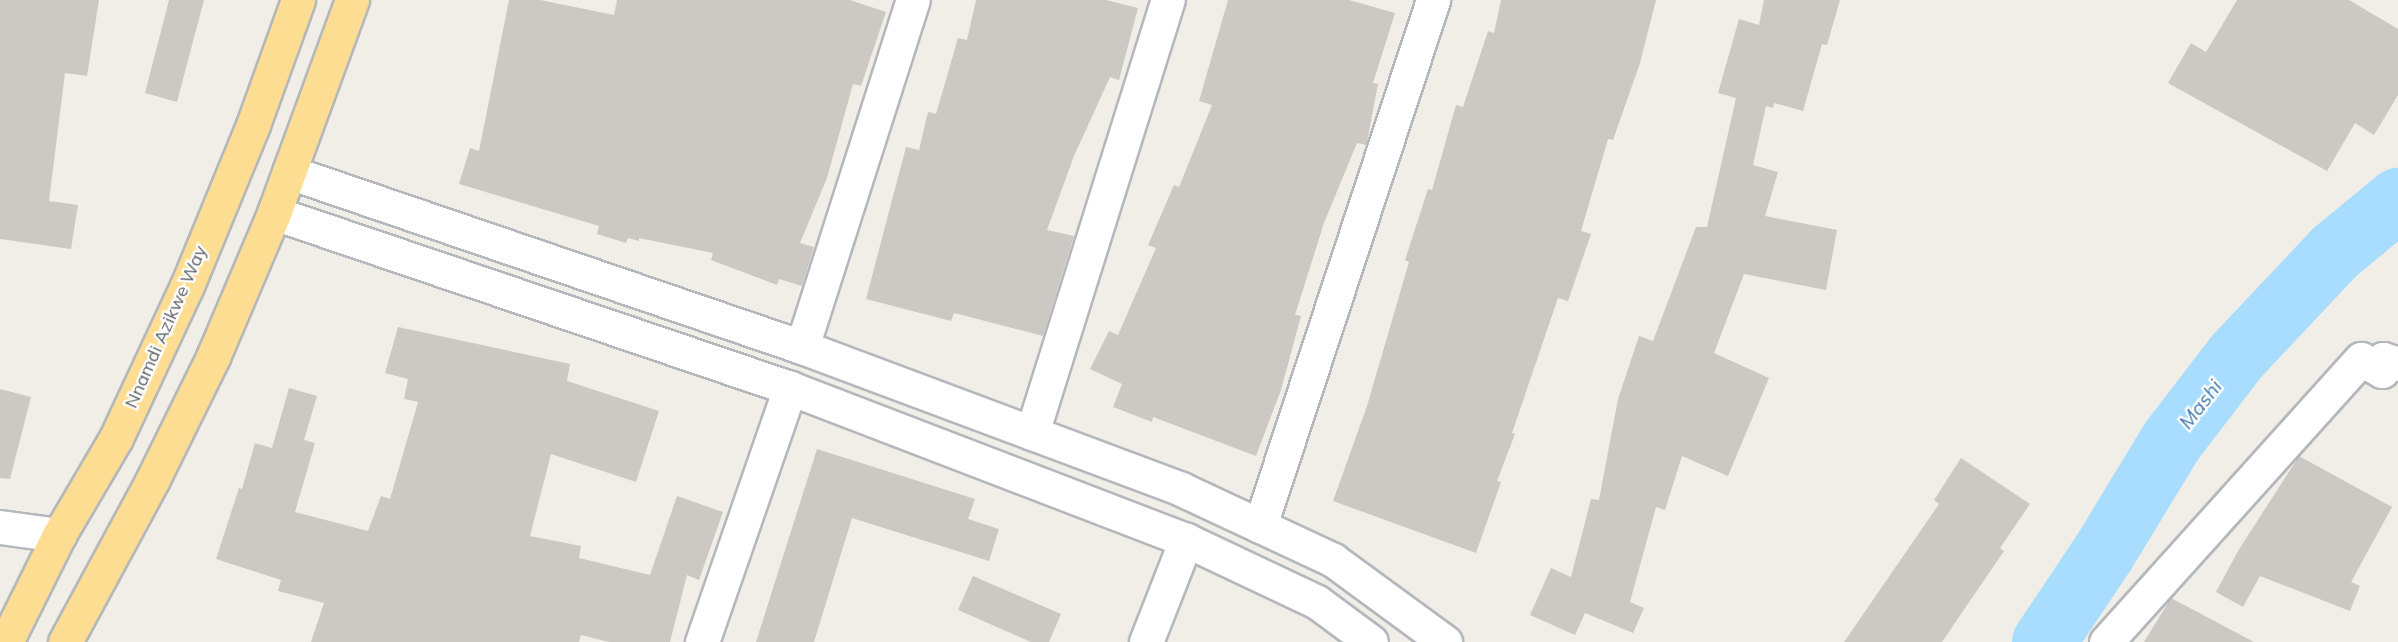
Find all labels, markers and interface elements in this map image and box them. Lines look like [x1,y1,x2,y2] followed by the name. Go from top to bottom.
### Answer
[120,242,212,412] street label: Nnamdi Azikwe Way
[2173,375,2227,433] water label: Mashi

